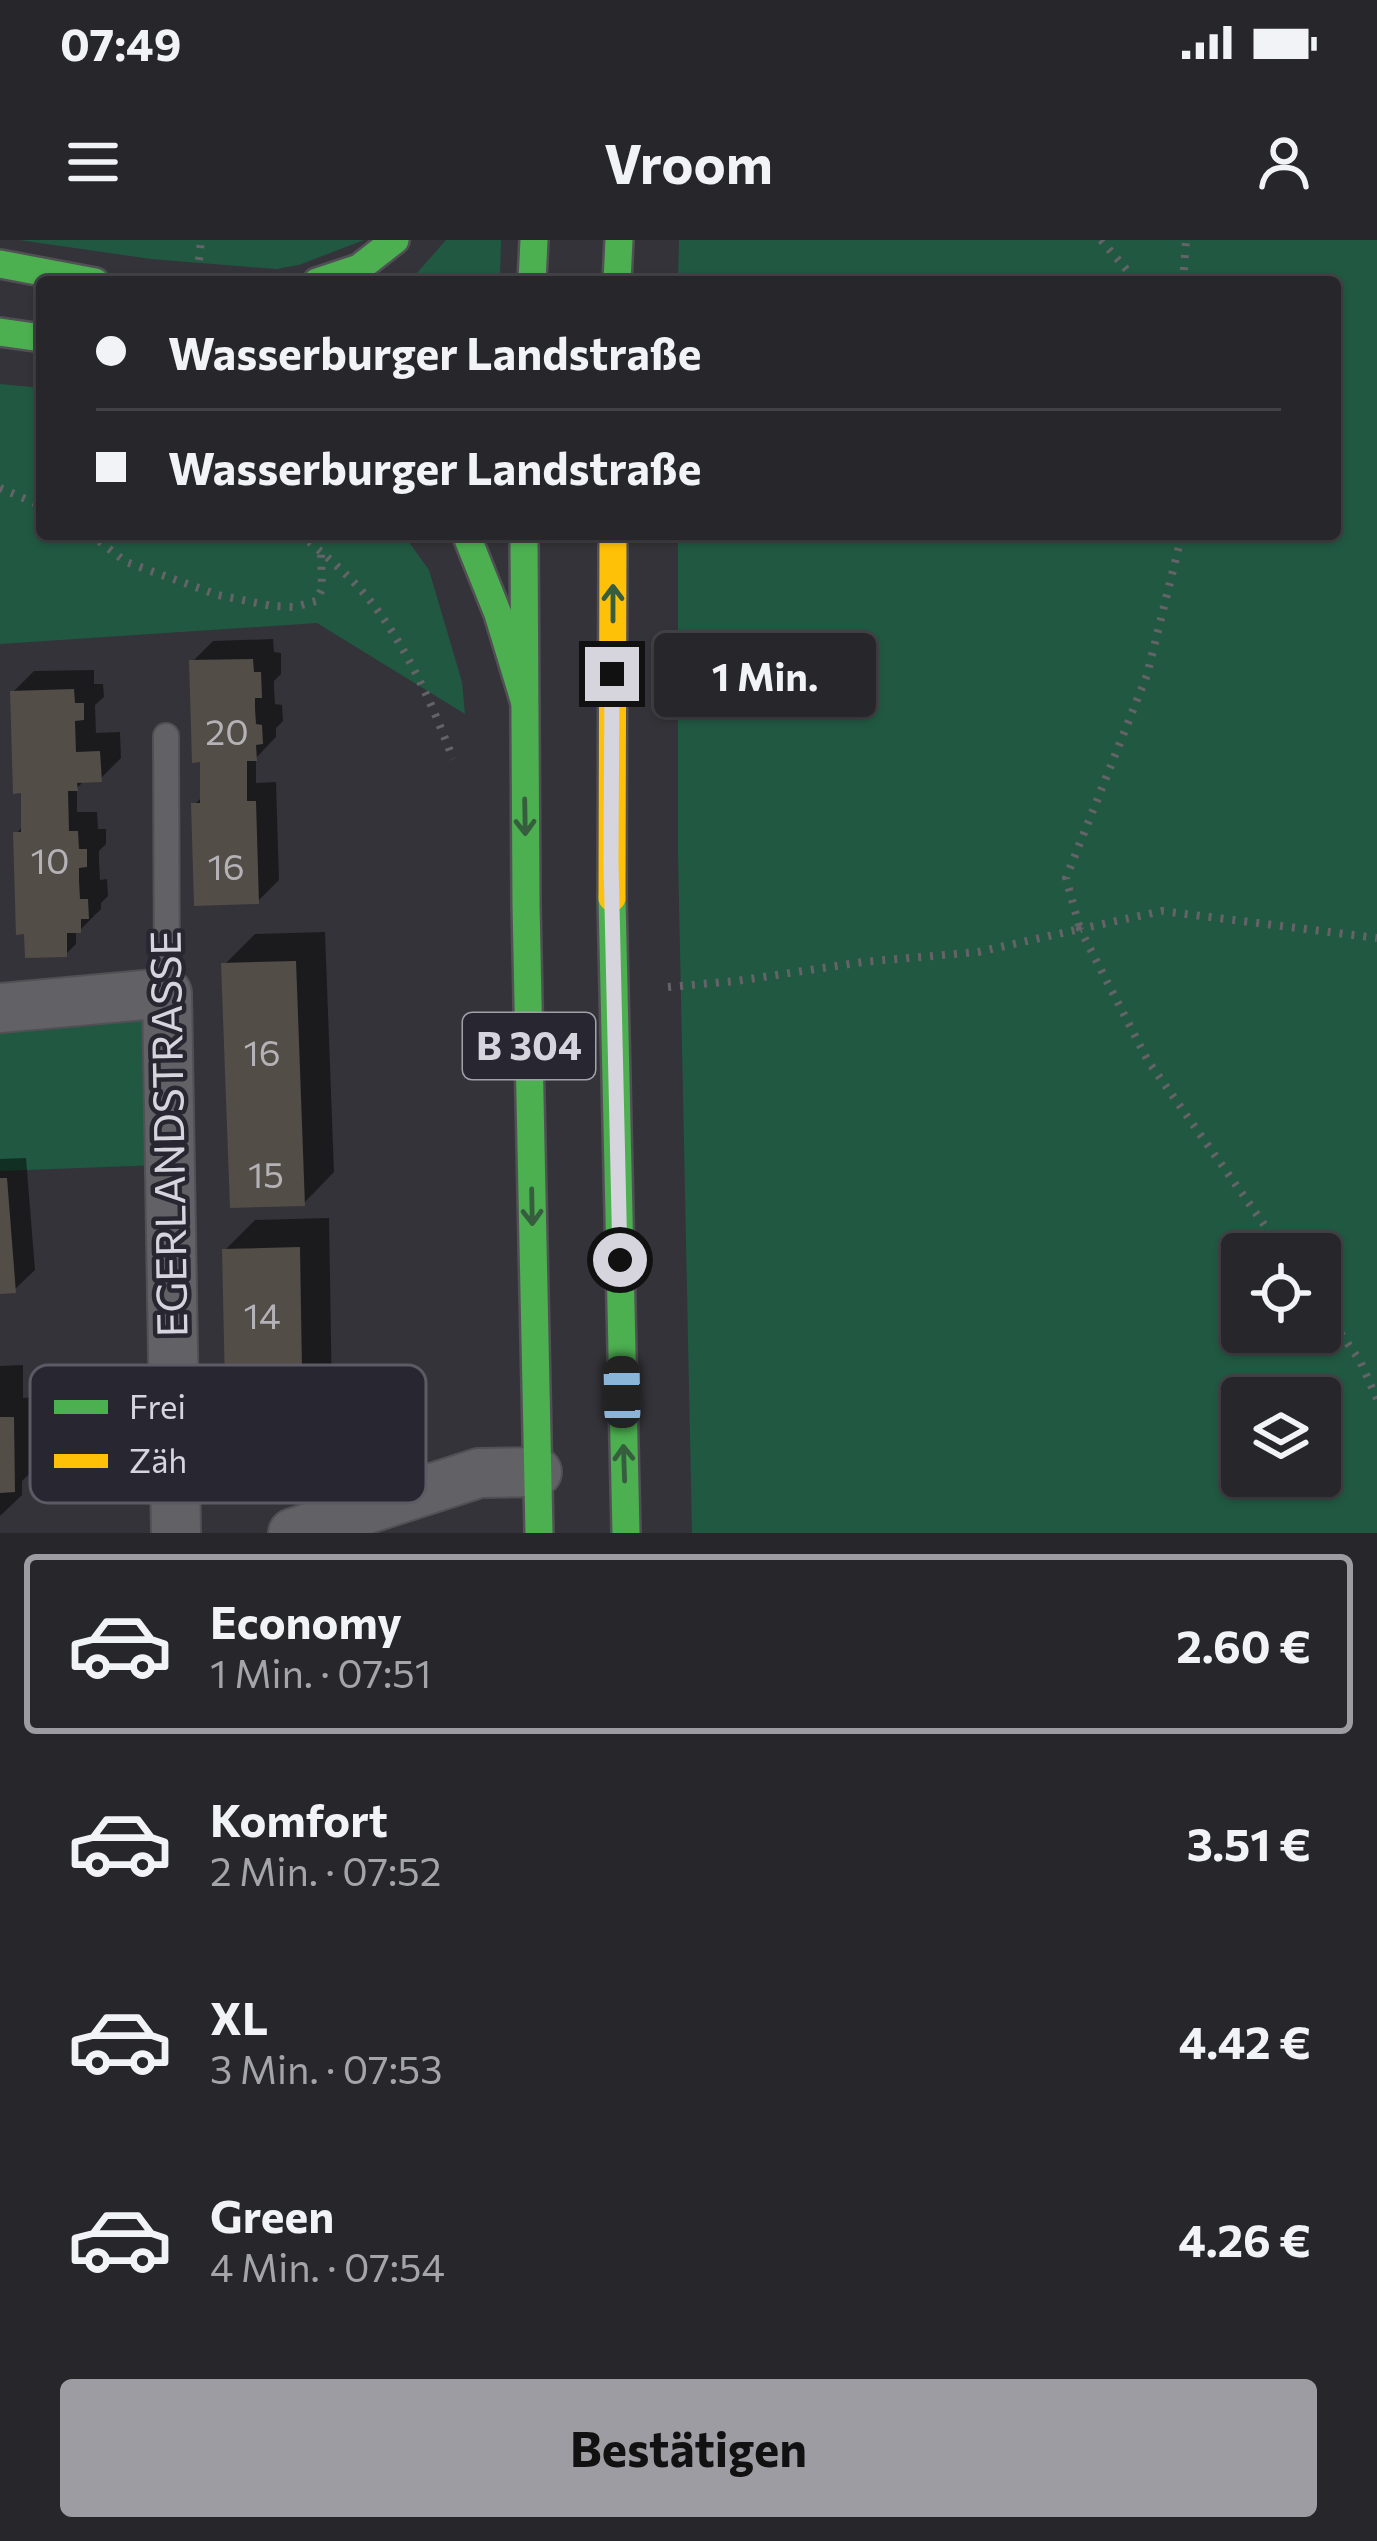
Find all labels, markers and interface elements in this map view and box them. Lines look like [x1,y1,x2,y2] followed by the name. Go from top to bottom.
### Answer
[60,15,182,70] text: 07:49
[60,129,126,195] icon: menu
[604,129,773,195] text: Vroom
[1251,129,1317,195] icon: person
[168,324,701,379] text: Wasserburger Landstraße
[168,439,701,494] text: Wasserburger Landstraße
[602,584,624,623] one-way arrow
[654,632,876,716] callout: 1 Min.
[585,647,639,701] route end
[712,651,818,699] text: 1 Min.
[205,708,249,752] house number: 20
[514,797,536,836] one-way arrow
[31,837,69,881] house number: 10
[207,843,245,887] house number: 16
[137,930,197,1338] street label: EGERLANDSTRASSE
[463,1013,595,1079] road number: B 304
[243,1029,281,1073] house number: 16
[248,1151,284,1195] house number: 15
[520,1187,543,1226] one-way arrow
[593,1233,647,1287] route start
[1221,1233,1341,1497] map controls
[1221,1233,1341,1353] button: locate
[244,1292,281,1336] house number: 14
[603,1356,641,1428] car
[30,1365,426,1503] legend
[1221,1377,1341,1497] button: layers
[129,1385,186,1426] text: Frei
[129,1439,187,1480] text: Zäh
[613,1444,636,1483] one-way arrow
[66,1590,174,1698] icon: car
[210,1593,402,1648] text: Economy
[1176,1617,1311,1672] text: 2.60 €
[210,1648,431,1696] text: 1 Min. · 07:51
[66,1788,174,1896] icon: car
[210,1791,388,1846] text: Komfort
[1187,1815,1311,1870] text: 3.51 €
[210,1846,441,1894] text: 2 Min. · 07:52
[66,1986,174,2094] icon: car
[210,1989,268,2044] text: XL
[1179,2013,1311,2068] text: 4.42 €
[210,2044,443,2092] text: 3 Min. · 07:53
[66,2184,174,2292] icon: car
[210,2187,334,2242] text: Green
[1178,2211,1311,2266] text: 4.26 €
[210,2242,445,2290] text: 4 Min. · 07:54
[60,2379,1317,2517] button: Bestätigen

